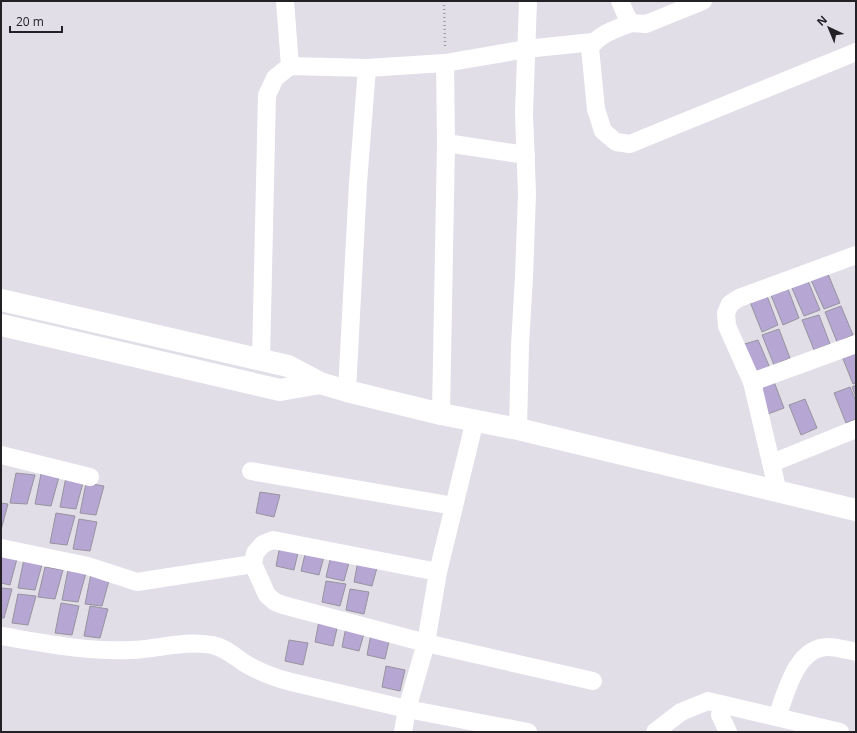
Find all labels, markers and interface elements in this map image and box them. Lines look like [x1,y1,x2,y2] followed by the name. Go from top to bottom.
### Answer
[10,8,62,34] scale bar
[809,8,849,48] north arrow
[813,12,830,29] text: N
[16,13,44,30] text: 20 m

